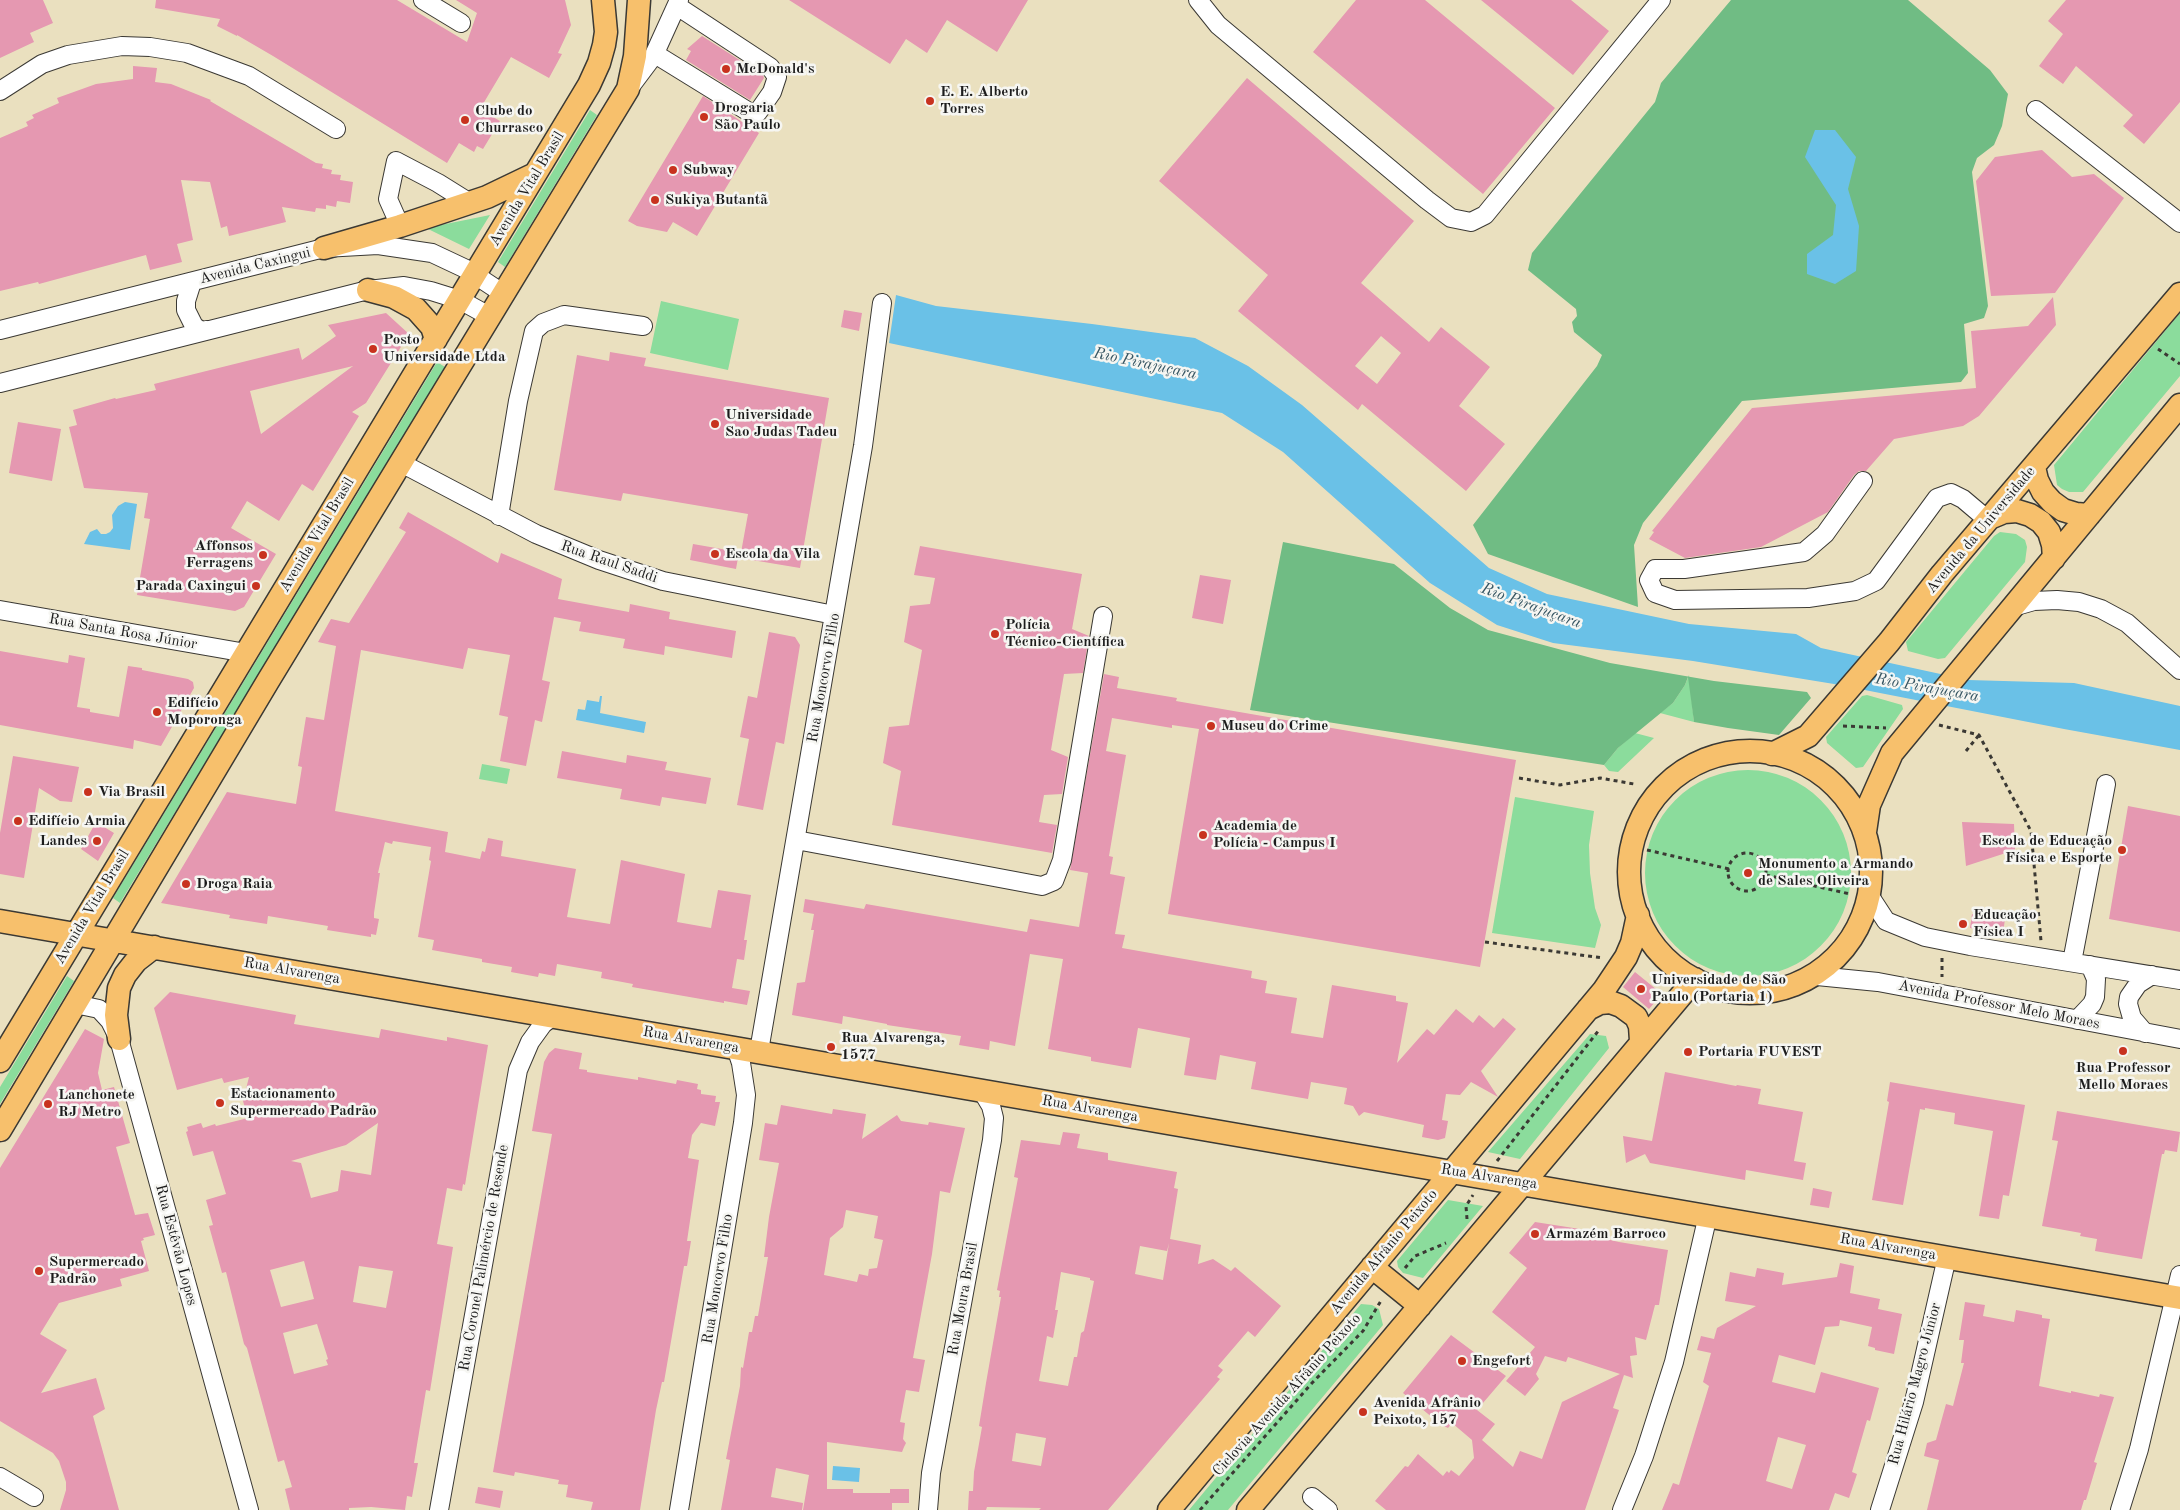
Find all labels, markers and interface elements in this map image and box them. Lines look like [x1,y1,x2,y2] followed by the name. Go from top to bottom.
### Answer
[736,60,814,78] place label: McDonald's
[720,63,732,75] marker: McDonald's
[940,83,1028,118] place label: E. E. Alberto Torres
[924,95,936,107] marker: E. E. Alberto Torres
[714,99,781,134] place label: Drogaria São Paulo
[475,102,543,137] place label: Clube do Churrasco
[698,111,710,123] marker: Drogaria São Paulo
[459,114,471,126] marker: Clube do Churrasco
[486,128,568,250] street label: Avenida Vital Brasil
[683,161,734,179] place label: Subway
[667,164,679,176] marker: Subway
[665,191,768,209] place label: Sukiya Butantã
[649,194,661,206] marker: Sukiya Butantã
[198,244,312,288] street label: Avenida Caxingui
[383,331,506,366] place label: Posto Universidade Ltda
[367,343,379,355] marker: Posto Universidade Ltda
[1092,344,1198,384] water label: Rio Pirajuçara
[725,406,837,441] place label: Universidade Sao Judas Tadeu
[709,418,721,430] marker: Universidade Sao Judas Tadeu
[1923,463,2039,597] street label: Avenida da Universidade
[276,474,358,596] street label: Avenida Vital Brasil
[186,537,253,572] place label: Affonsos Ferragens
[558,537,660,587] street label: Rua Raul Saddi
[725,545,820,563] place label: Escola da Vila
[709,548,721,560] marker: Escola da Vila
[257,549,269,561] marker: Affonsos Ferragens
[135,577,246,595] place label: Parada Caxingui
[1478,579,1584,633] water label: Rio Pirajuçara
[250,580,262,592] marker: Parada Caxingui
[47,610,199,654] street label: Rua Santa Rosa Júnior
[804,612,844,744] street label: Rua Moncorvo Filho
[1005,616,1125,651] place label: Polícia Técnico-Científica
[989,628,1001,640] marker: Polícia Técnico-Científica
[1874,669,1980,707] water label: Rio Pirajuçara
[167,694,242,729] place label: Edifício Moporonga
[151,706,163,718] marker: Edifício Moporonga
[1221,717,1328,735] place label: Museu do Crime
[1205,720,1217,732] marker: Museu do Crime
[98,783,165,801] place label: Via Brasil
[82,786,94,798] marker: Via Brasil
[28,812,126,830] place label: Edifício Armia
[12,815,24,827] marker: Edifício Armia
[1213,817,1336,852] place label: Academia de Polícia - Campus I
[1197,829,1209,841] marker: Academia de Polícia - Campus I
[39,832,87,850] place label: Landes
[1981,832,2112,867] place label: Escola de Educação Física e Esporte
[91,835,103,847] marker: Landes
[2116,844,2128,856] marker: Escola de Educação Física e Esporte
[51,846,133,968] street label: Avenida Vital Brasil
[1758,855,1913,890] place label: Monumento a Armando de Sales Oliveira
[1742,867,1754,879] marker: Monumento a Armando de Sales Oliveira
[196,875,273,893] place label: Droga Raia
[180,878,192,890] marker: Droga Raia
[1973,906,2037,941] place label: Educação Física I
[1957,918,1969,930] marker: Educação Física I
[242,954,342,988] street label: Rua Alvarenga
[1651,971,1786,1006] place label: Universidade de São Paulo (Portaria 1)
[1897,977,2101,1033] street label: Avenida Professor Melo Moraes
[1635,983,1647,995] marker: Universidade de São Paulo (Portaria 1)
[641,1023,741,1057] street label: Rua Alvarenga
[841,1029,945,1064] place label: Rua Alvarenga, 1577
[825,1041,837,1053] marker: Rua Alvarenga, 1577
[1698,1043,1822,1061] place label: Portaria FUVEST
[2117,1045,2129,1057] marker: Rua Professor Mello Moraes
[1682,1046,1694,1058] marker: Portaria FUVEST
[2076,1059,2170,1094] place label: Rua Professor Mello Moraes
[230,1085,377,1120] place label: Estacionamento Supermercado Padrão
[58,1086,135,1121] place label: Lanchonete RJ Metro
[1040,1092,1140,1126] street label: Rua Alvarenga
[214,1097,226,1109] marker: Estacionamento Supermercado Padrão
[42,1098,54,1110] marker: Lanchonete RJ Metro
[455,1143,513,1373] street label: Rua Coronel Palimércio de Resende
[1439,1160,1539,1194] street label: Rua Alvarenga
[151,1182,201,1308] street label: Rua Estêvão Lopes
[1326,1186,1442,1318] street label: Avenida Afrânio Peixoto
[699,1213,737,1345] street label: Rua Moncorvo Filho
[1545,1225,1666,1243] place label: Armazém Barroco
[1529,1228,1541,1240] marker: Armazém Barroco
[1838,1230,1938,1264] street label: Rua Alvarenga
[944,1241,982,1357] street label: Rua Moura Brasil
[49,1253,144,1288] place label: Supermercado Padrão
[33,1265,45,1277] marker: Supermercado Padrão
[1885,1301,1945,1467] street label: Rua Hilário Magro Júnior
[1209,1310,1365,1480] street label: Ciclovia Avenida Afrânio Peixoto
[1472,1352,1531,1370] place label: Engefort
[1456,1355,1468,1367] marker: Engefort
[1373,1394,1481,1429] place label: Avenida Afrânio Peixoto, 157
[1357,1406,1369,1418] marker: Avenida Afrânio Peixoto, 157

